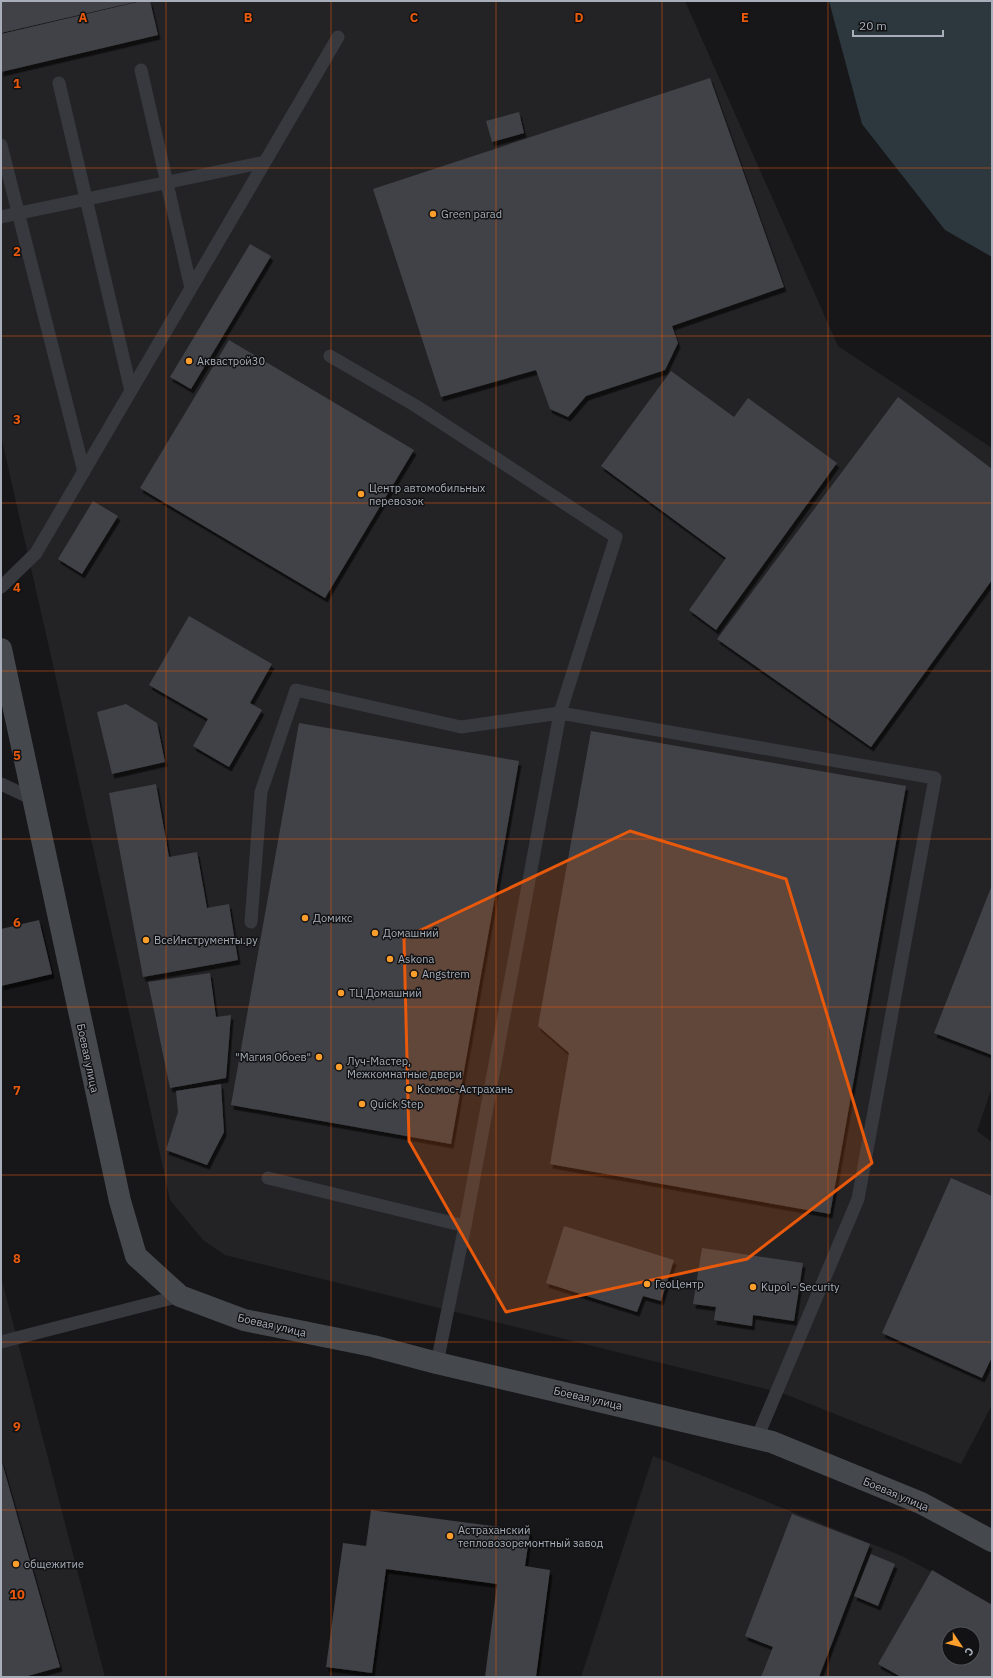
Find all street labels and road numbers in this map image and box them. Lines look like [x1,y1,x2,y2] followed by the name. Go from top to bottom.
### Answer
[74,1022,102,1094] street label: Боевая улица
[236,1310,308,1340] street label: Боевая улица
[552,1383,624,1413] street label: Боевая улица
[861,1474,931,1514] street label: Боевая улица

